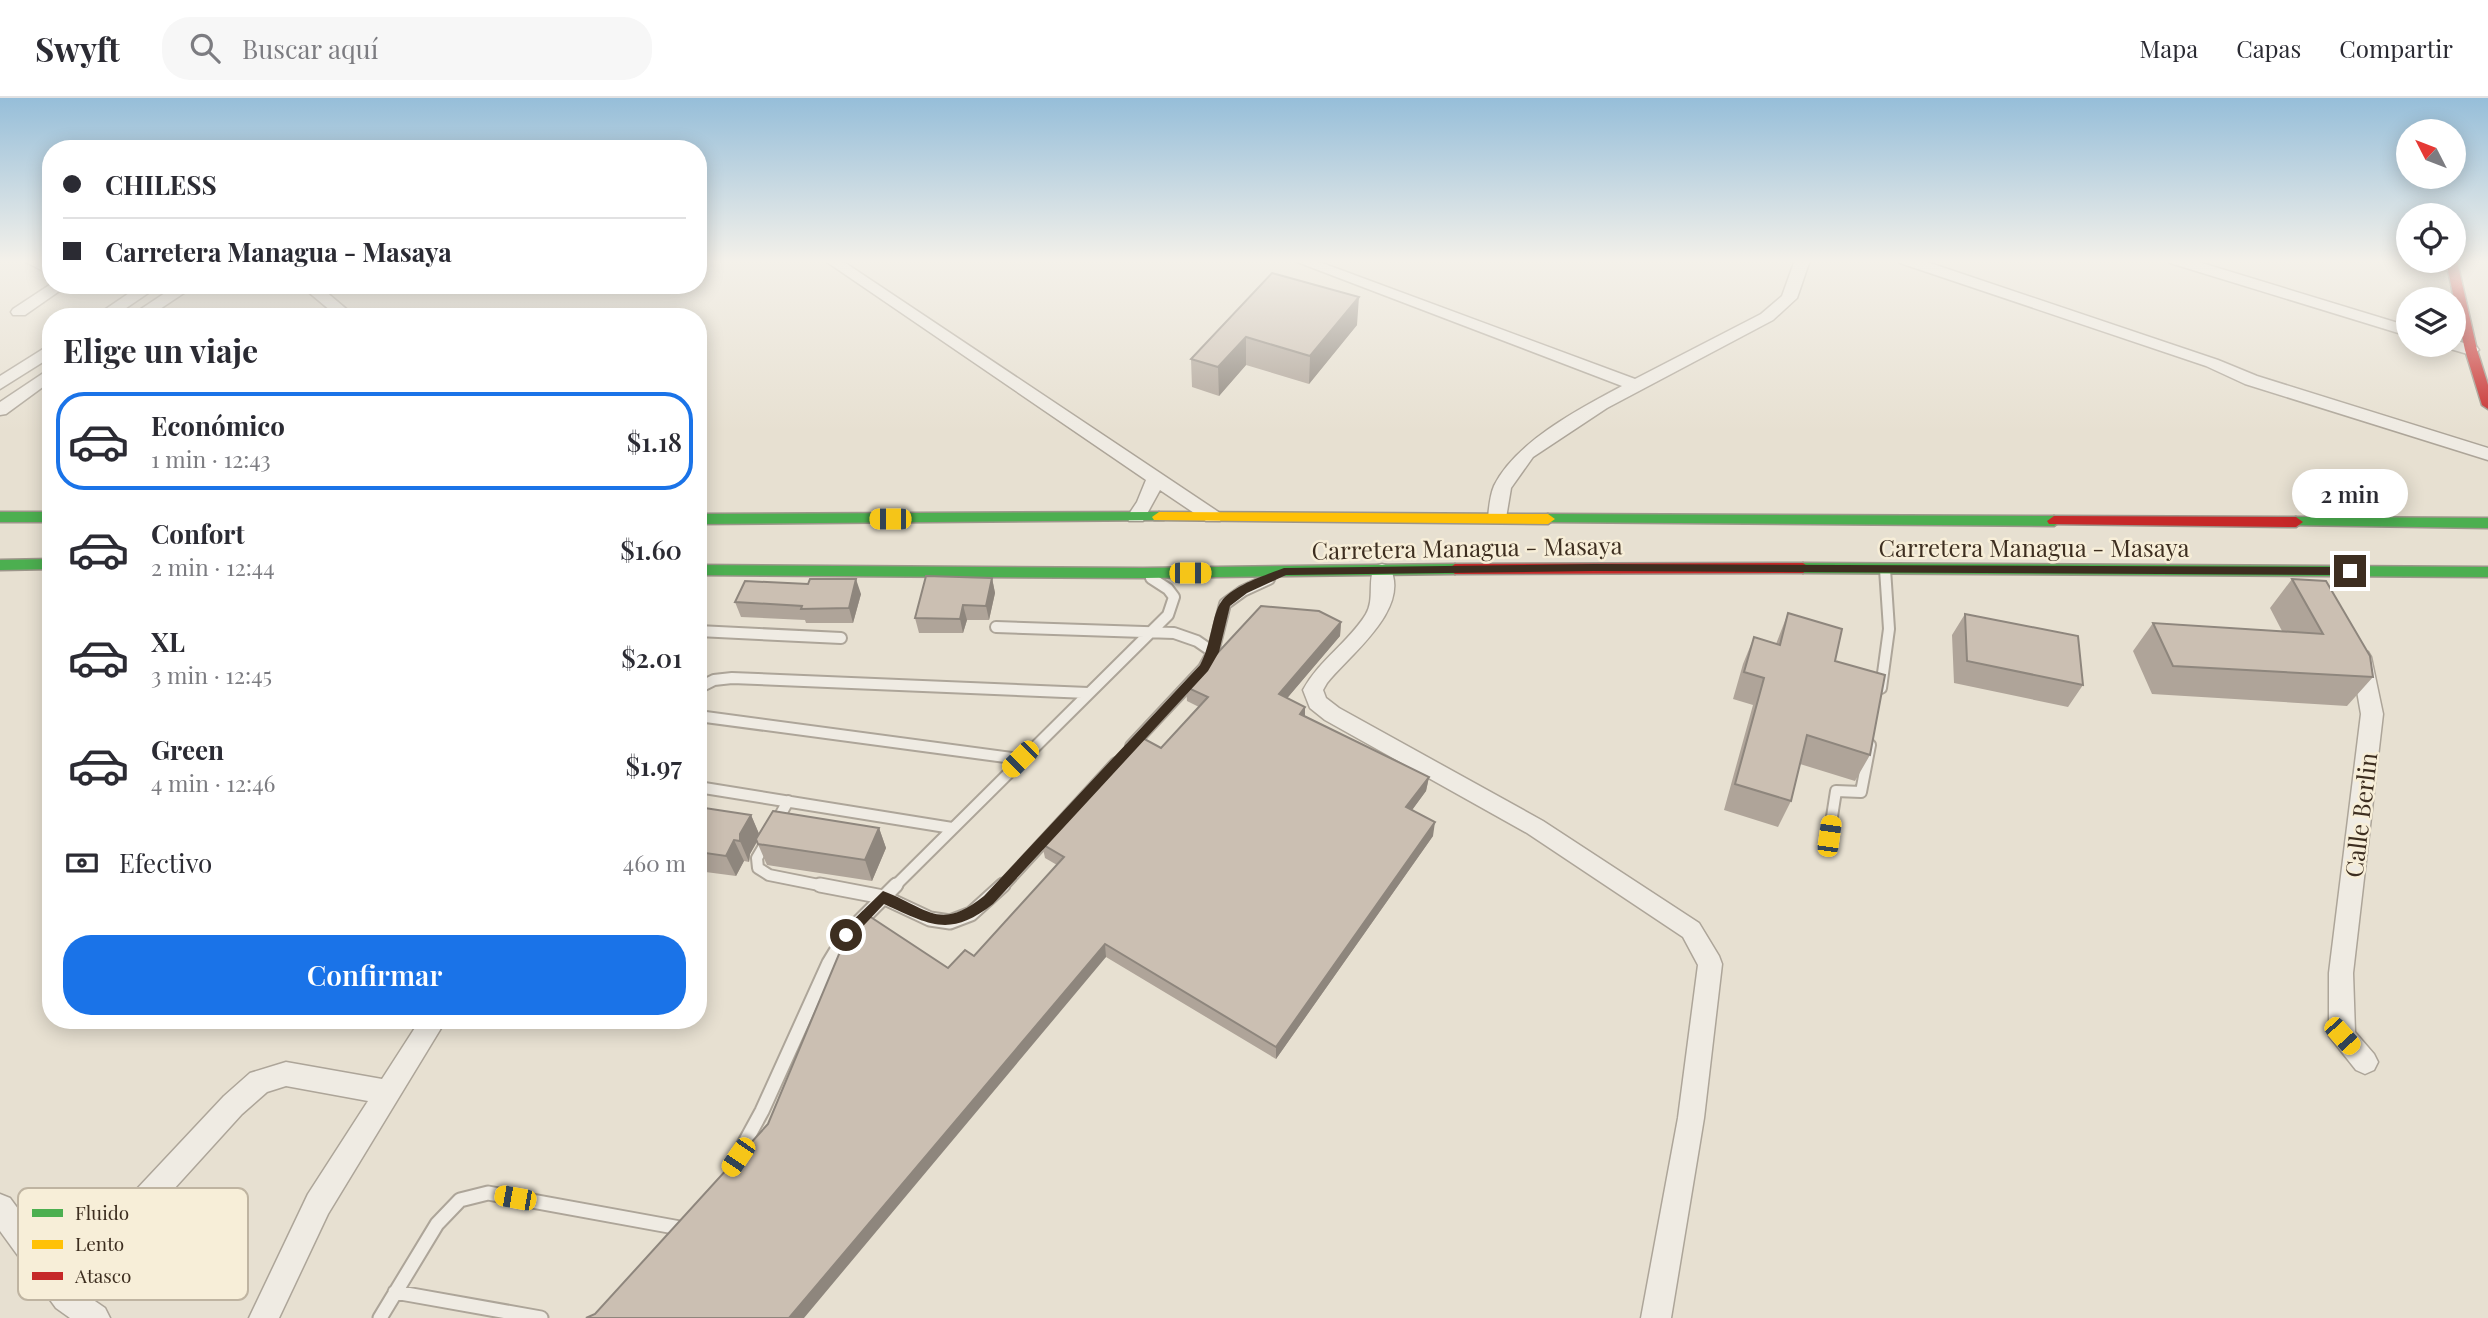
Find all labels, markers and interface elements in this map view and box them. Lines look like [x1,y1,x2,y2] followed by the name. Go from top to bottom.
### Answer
[162,17,652,80] search box
[35,26,120,70] text: Swyft
[186,29,224,67] icon: search
[242,31,378,66] text: Buscar aquí
[2140,32,2198,64] text: Mapa
[2236,32,2301,64] text: Capas
[2339,32,2453,64] text: Compartir
[2396,119,2466,189] north arrow
[2396,119,2466,357] map controls
[105,167,217,202] text: CHILESS
[2396,203,2466,273] button: locate
[105,234,452,269] text: Carretera Managua - Masaya
[2396,287,2466,357] button: layers
[63,328,258,371] text: Elige un viaje
[151,408,285,443] text: Económico
[67,410,130,473] icon: car
[627,424,682,459] text: $1.18
[151,443,271,474] text: 1 min · 12:43
[2292,470,2408,518] callout: 2 min
[2321,478,2379,509] text: 2 min
[870,509,912,530] car
[151,516,245,551] text: Confort
[67,518,130,581] icon: car
[1311,528,1623,566] street label: Carretera Managua - Masaya
[1879,531,2189,563] street label: Carretera Managua - Masaya
[620,532,682,567] text: $1.60
[151,551,275,582] text: 2 min · 12:44
[2334,555,2366,587] route end
[1170,563,1212,584] car
[151,624,185,659] text: XL
[67,626,130,689] icon: car
[621,640,682,675] text: $2.01
[151,659,272,690] text: 3 min · 12:45
[151,732,224,767] text: Green
[67,734,130,797] icon: car
[998,737,1043,781] car
[626,748,682,783] text: $1.97
[2336,751,2384,879] street label: Calle Berlin
[151,767,275,798] text: 4 min · 12:46
[1816,814,1843,858] car
[63,844,101,882] icon: cash
[119,845,212,880] text: Efectivo
[623,847,686,878] text: 460 m
[830,919,862,951] route start
[63,935,686,1015] button: Confirmar
[2321,1013,2364,1059] car
[718,1134,759,1180] car
[493,1184,538,1212] car
[18,1188,248,1300] legend
[75,1199,129,1225] text: Fluido
[75,1230,124,1256] text: Lento
[74,1262,131,1288] text: Atasco

